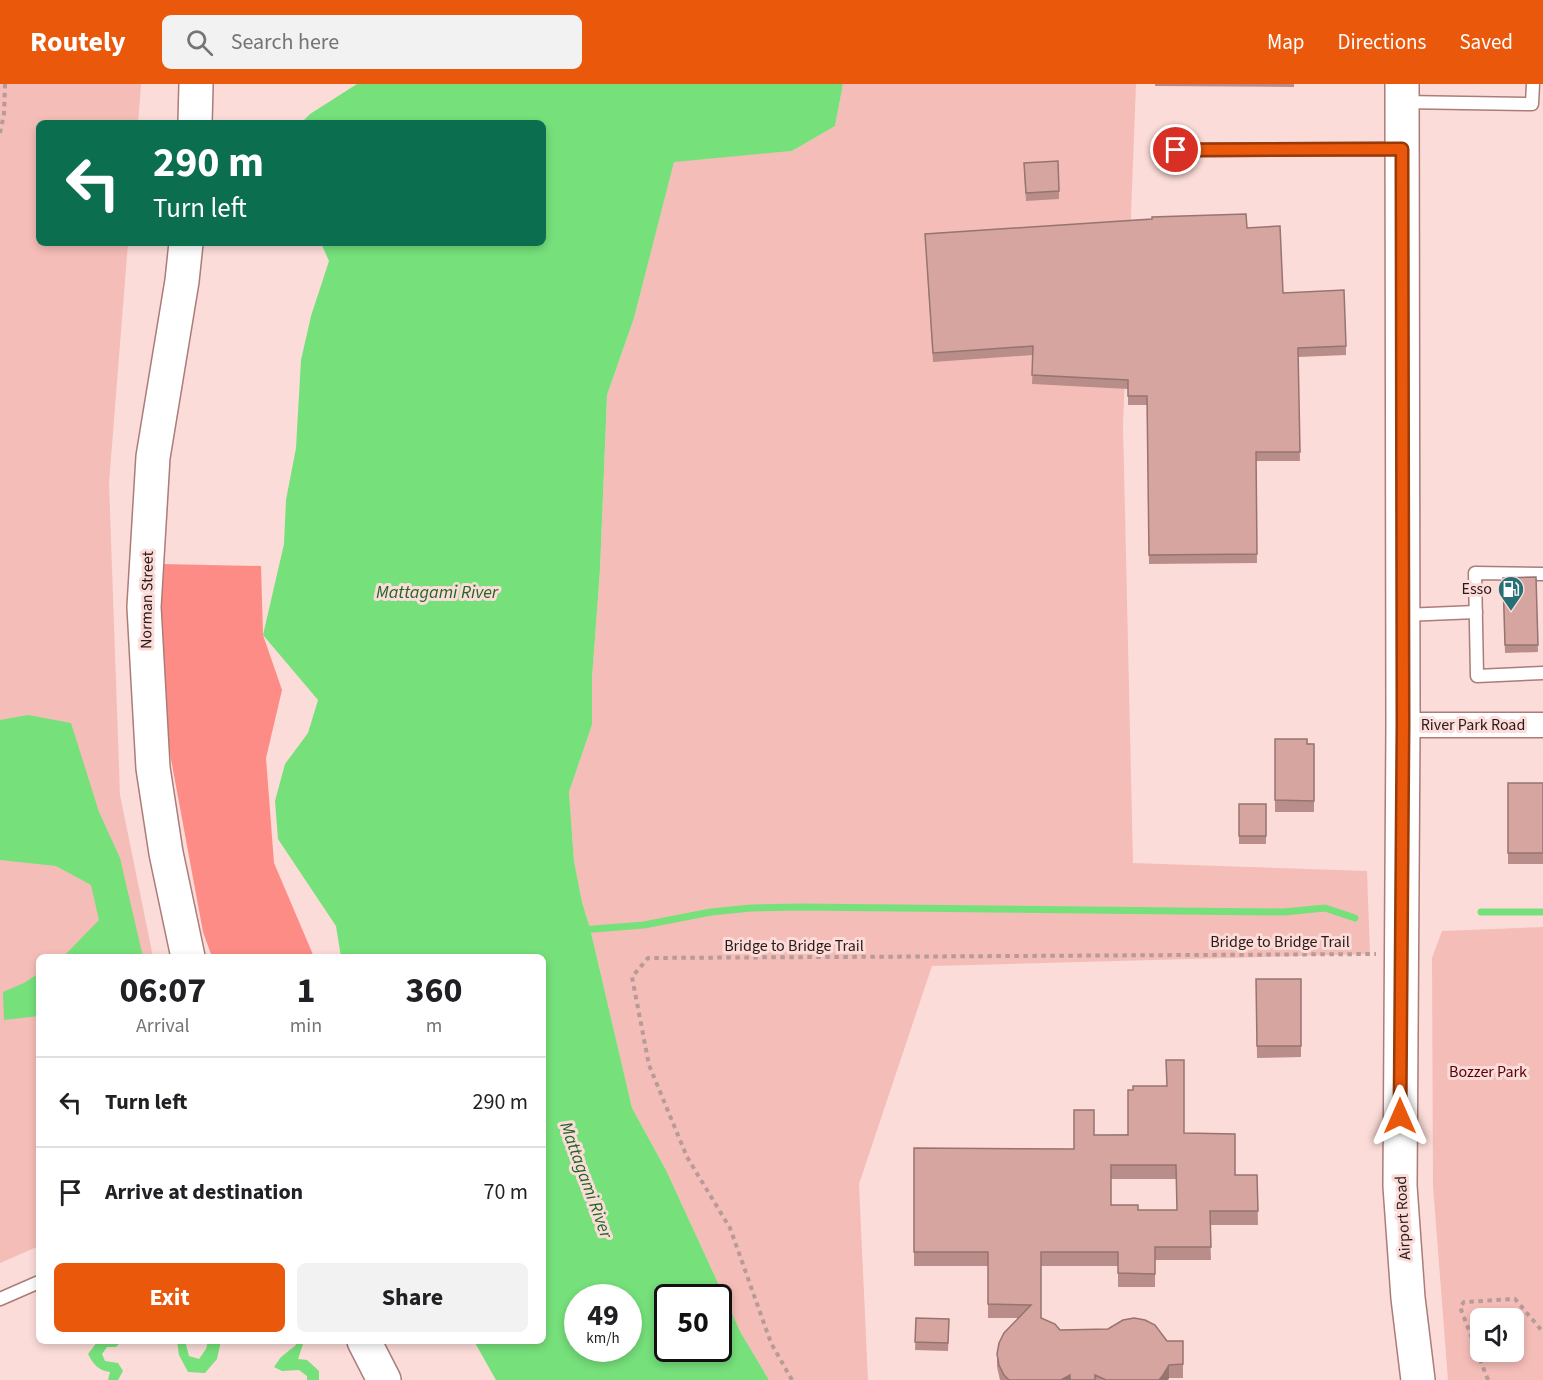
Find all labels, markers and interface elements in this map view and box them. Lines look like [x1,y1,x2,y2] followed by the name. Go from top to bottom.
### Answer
[162,15,582,69] search box
[30,22,126,62] text: Routely
[183,26,216,59] icon: search
[231,26,339,58] text: Search here
[1267,27,1305,57] text: Map
[1338,27,1426,57] text: Directions
[1459,27,1513,57] text: Saved
[1150,124,1201,175] pin
[153,133,264,193] text: 290 m
[1159,133,1192,166] icon: arrive
[54,144,132,222] icon: left
[153,189,247,228] text: Turn left
[135,550,159,649] street label: Norman Street
[1496,574,1526,612] fuel station icon: Esso
[1461,578,1492,600] place label: Esso
[376,580,499,605] water label: Mattagami River
[1421,714,1525,736] street label: River Park Road
[1210,931,1350,953] street label: Bridge to Bridge Trail
[724,935,864,957] street label: Bridge to Bridge Trail
[119,965,206,1016] text: 06:07
[296,965,315,1016] text: 1
[406,965,463,1016] text: 360
[136,1012,190,1040] text: Arrival
[290,1012,322,1040] text: min
[426,1012,442,1040] text: m
[1449,1061,1527,1083] park label: Bozzer Park
[1368,1084,1432,1148] position arrow
[54,1086,87,1119] icon: left
[105,1086,187,1118] text: Turn left
[473,1086,528,1118] text: 290 m
[553,1118,619,1242] water label: Mattagami River
[1390,1175,1416,1261] street label: Airport Road
[54,1176,87,1209] icon: arrive
[105,1176,303,1208] text: Arrive at destination
[483,1176,528,1208] text: 70 m
[54,1263,285,1332] button: Exit
[297,1263,528,1332] button: Share
[654,1284,732,1362] speed limit sign: 50
[587,1294,619,1337] text: 49
[1470,1308,1524,1362] map controls
[1470,1308,1524,1362] button: sound
[586,1328,620,1349] text: km/h

